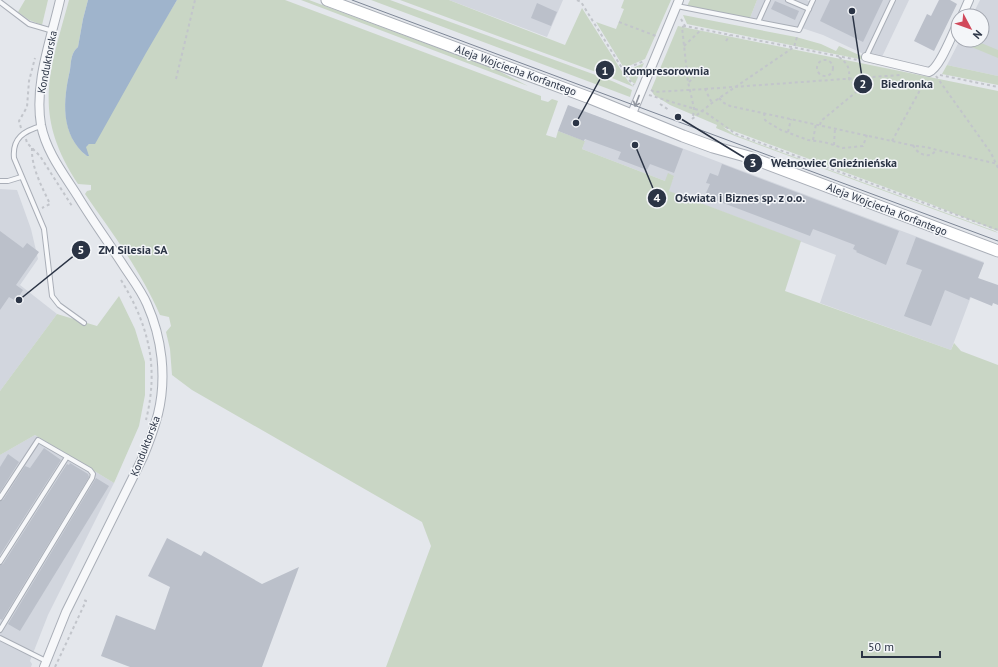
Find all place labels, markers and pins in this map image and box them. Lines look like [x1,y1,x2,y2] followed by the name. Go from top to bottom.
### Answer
[595,58,718,82] callout: Kompresorownia
[853,72,941,96] callout: Biedronka
[743,151,905,175] callout: Wełnowiec Gnieźnieńska
[647,186,814,210] callout: Oświata i Biznes sp. z o.o.
[71,238,176,262] callout: ZM Silesia SA

